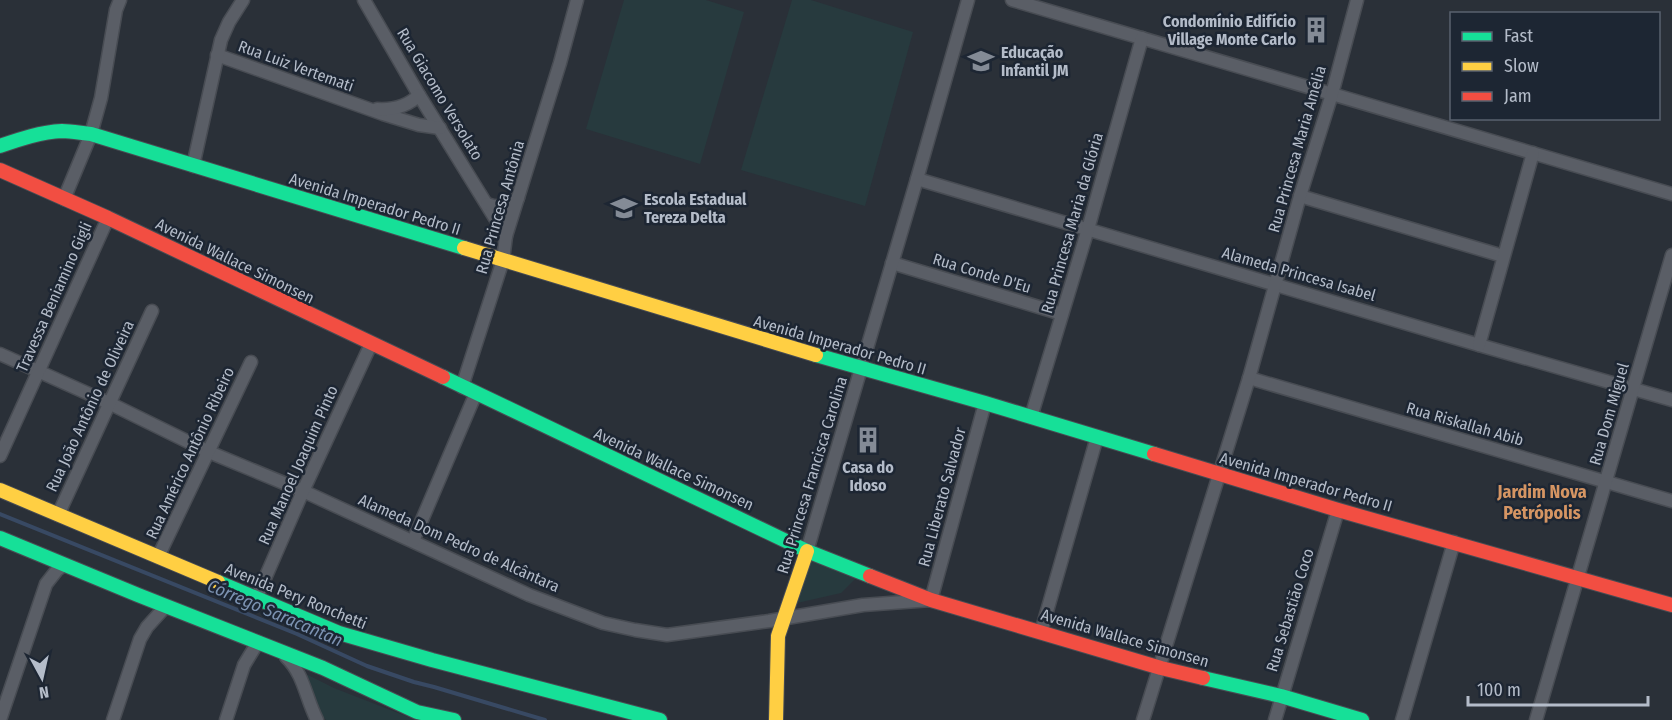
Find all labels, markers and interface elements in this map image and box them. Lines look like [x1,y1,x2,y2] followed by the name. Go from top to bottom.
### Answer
[1163,12,1296,49] place label: Condomínio Edifício Village Monte Carlo
[1450,12,1660,120] legend
[1301,15,1331,45] building icon: Condomínio Edifício Village Monte Carlo
[393,24,487,164] street label: Rua Giacomo Versolato
[1504,25,1533,47] text: Fast
[236,36,356,96] street label: Rua Luiz Vertemati
[1001,43,1069,80] place label: Educação Infantil JM
[966,46,996,76] school or university icon: Educação Infantil JM
[1504,55,1539,77] text: Slow
[1264,63,1330,235] street label: Rua Princesa Maria Amélia
[1504,85,1532,107] text: Jam
[1037,130,1107,316] street label: Rua Princesa Maria da Glória
[472,138,528,276] street label: Rua Princesa Antônia
[287,169,463,239] street label: Avenida Imperador Pedro II
[644,190,747,227] place label: Escola Estadual Tereza Delta
[609,193,639,223] school or university icon: Escola Estadual Tereza Delta
[153,214,317,308] street label: Avenida Wallace Simonsen
[12,219,96,375] street label: Travessa Beniamino Gigli
[1220,243,1378,305] street label: Alameda Princesa Isabel
[931,249,1033,297] street label: Rua Conde D'Eu
[752,311,928,379] street label: Avenida Imperador Pedro II
[42,317,138,495] street label: Rua João Antônio de Oliveira
[1585,361,1633,467] street label: Rua Dom Miguel
[142,364,238,542] street label: Rua Américo Antônio Ribeiro
[773,374,851,576] street label: Rua Princesa Francisca Carolina
[254,382,342,548] street label: Rua Manoel Joaquim Pinto
[1404,398,1526,450] street label: Rua Riskallah Abib
[591,424,757,514] street label: Avenida Wallace Simonsen
[853,425,883,455] building icon: Casa do Idoso
[914,425,970,569] street label: Rua Liberato Salvador
[1218,448,1394,516] street label: Avenida Imperador Pedro II
[842,458,894,495] place label: Casa do Idoso
[1496,481,1587,524] district label: Jardim Nova Petrópolis
[356,490,563,596] street label: Alameda Dom Pedro de Alcântara
[1262,546,1318,674] street label: Rua Sebastião Coco
[222,559,370,633] street label: Avenida Pery Ronchetti
[204,575,346,651] water label: Córrego Saracantan
[1039,605,1211,671] street label: Avenida Wallace Simonsen
[12,648,72,708] north arrow
[1468,669,1648,707] scale bar
[1477,679,1521,701] text: 100 m
[38,682,50,702] text: N

